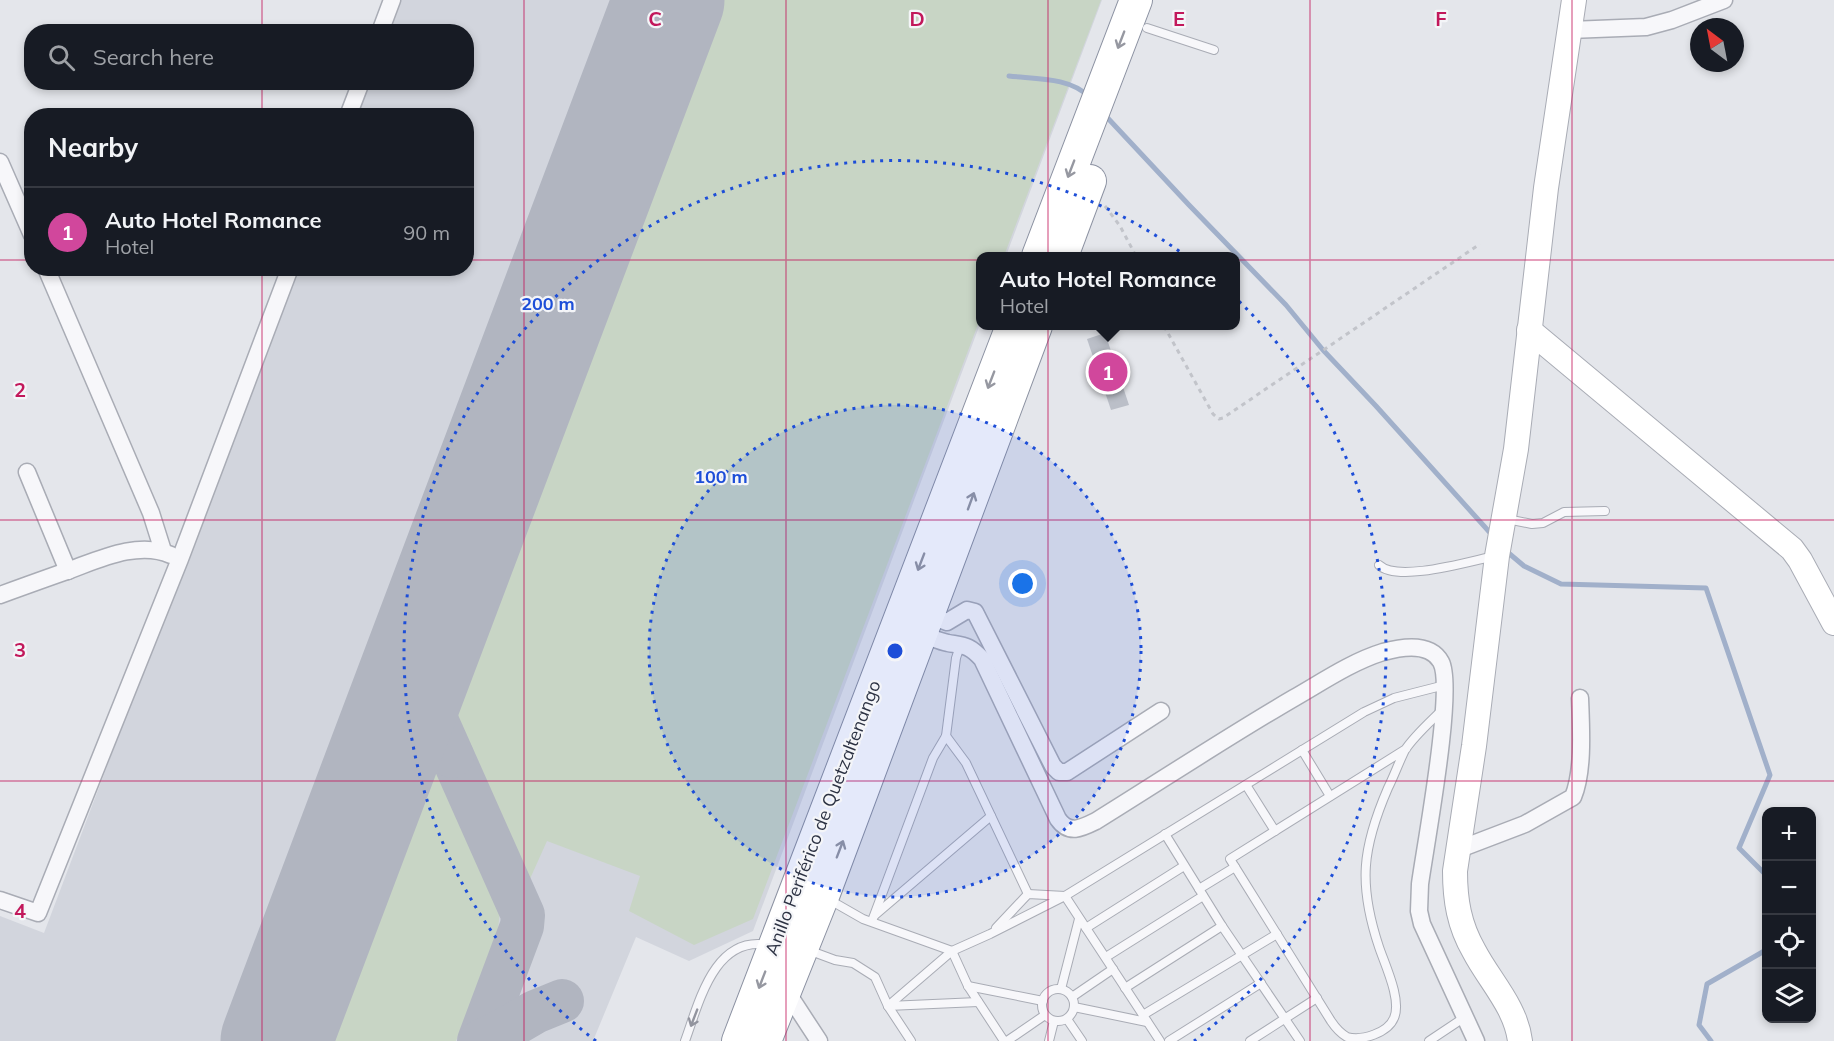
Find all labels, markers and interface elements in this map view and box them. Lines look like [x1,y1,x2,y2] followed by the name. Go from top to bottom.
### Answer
[648,6,662,31] text: C
[909,6,925,31] text: D
[1173,6,1185,31] text: E
[1435,6,1447,31] text: F
[1690,18,1744,72] north arrow
[24,24,474,90] search box
[1114,31,1125,49] one-way arrow
[45,41,78,74] icon: search
[93,43,214,71] text: Search here
[48,131,138,164] text: Nearby
[1065,159,1076,178] one-way arrow
[105,206,322,234] text: Auto Hotel Romance
[62,220,74,245] text: 1
[403,220,450,245] text: 90 m
[105,234,154,259] text: Hotel
[976,252,1240,330] popup
[1000,265,1216,293] text: Auto Hotel Romance
[521,292,575,315] text: 200 m
[1000,293,1049,318] text: Hotel
[1088,350,1128,394] pin: 1
[984,370,995,389] one-way arrow
[14,377,26,402] text: 2
[694,465,748,488] text: 100 m
[966,492,977,511] one-way arrow
[915,552,926,571] one-way arrow
[1008,569,1037,598] your location
[14,637,26,662] text: 3
[885,641,905,661] centre of rings
[759,677,886,959] street label: Anillo Periférico de Quetzaltenango
[1762,807,1816,1023] map controls
[1762,807,1816,861] button: +
[835,841,846,859] one-way arrow
[1762,861,1816,915] button: −
[14,898,26,923] text: 4
[1762,915,1816,969] button: locate
[1762,969,1816,1023] button: layers
[755,970,766,989] one-way arrow
[688,1008,699,1026] one-way arrow

